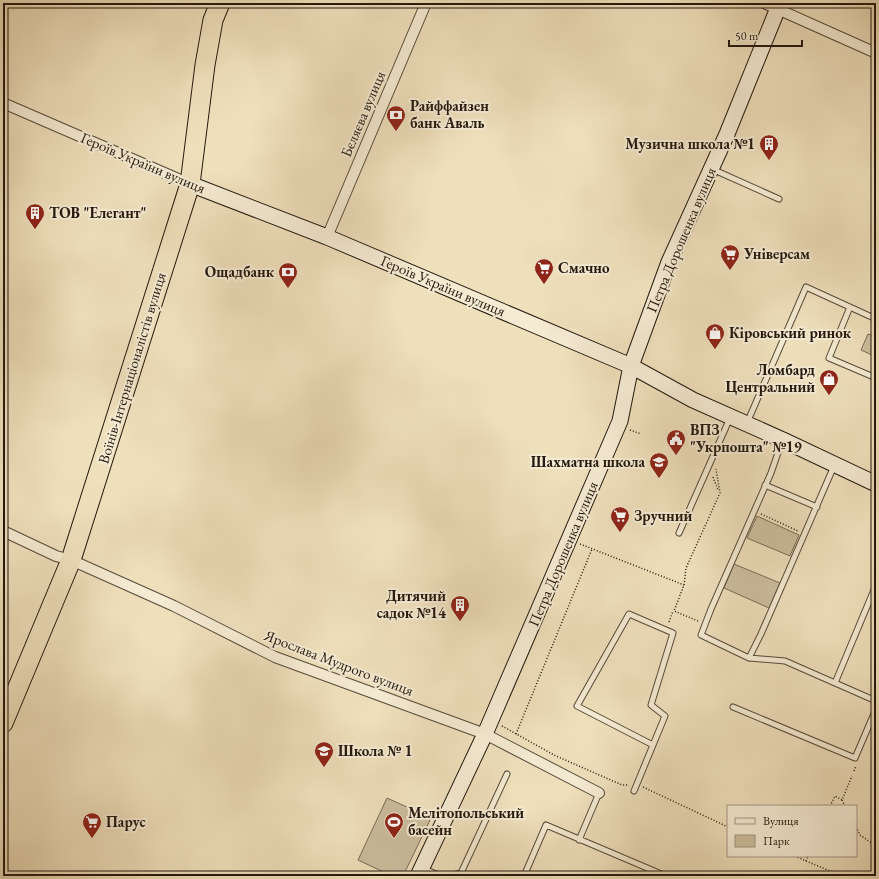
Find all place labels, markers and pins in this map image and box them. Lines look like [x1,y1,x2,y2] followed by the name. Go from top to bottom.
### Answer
[410,96,489,132] place label: Райффайзен банк Аваль
[385,104,407,132] bank icon: Райффайзен банк Аваль
[758,133,780,161] building icon: Музична школа №1
[625,134,755,153] place label: Музична школа №1
[24,202,46,230] building icon: ТОВ "Елегант"
[49,203,147,222] place label: ТОВ "Елегант"
[719,243,741,271] supermarket icon: Універсам
[743,244,810,263] place label: Універсам
[533,257,555,285] supermarket icon: Смачно
[558,258,610,277] place label: Смачно
[277,261,299,289] bank icon: Ощадбанк
[205,262,275,281] place label: Ощадбанк
[704,322,726,350] shop icon: Кіровський ринок
[729,323,852,342] place label: Кіровський ринок
[725,360,815,396] place label: Ломбард Центральний
[818,368,840,396] shop icon: Ломбард Центральний
[690,420,802,456] place label: ВПЗ "Укрпошта" №19
[665,428,687,456] public building icon: ВПЗ "Укрпошта" №19
[648,451,670,479] school or university icon: Шахматна школа
[531,452,645,471] place label: Шахматна школа
[609,505,631,533] supermarket icon: Зручний
[634,506,693,525] place label: Зручний
[377,586,447,622] place label: Дитячий садок №14
[449,594,471,622] building icon: Дитячий садок №14
[313,740,335,768] school or university icon: Школа № 1
[338,741,412,760] place label: Школа № 1
[408,803,524,839] place label: Мелітопольський басейн
[81,811,103,839] supermarket icon: Парус
[383,811,405,839] sports icon: Мелітопольський басейн
[106,812,146,831] place label: Парус

